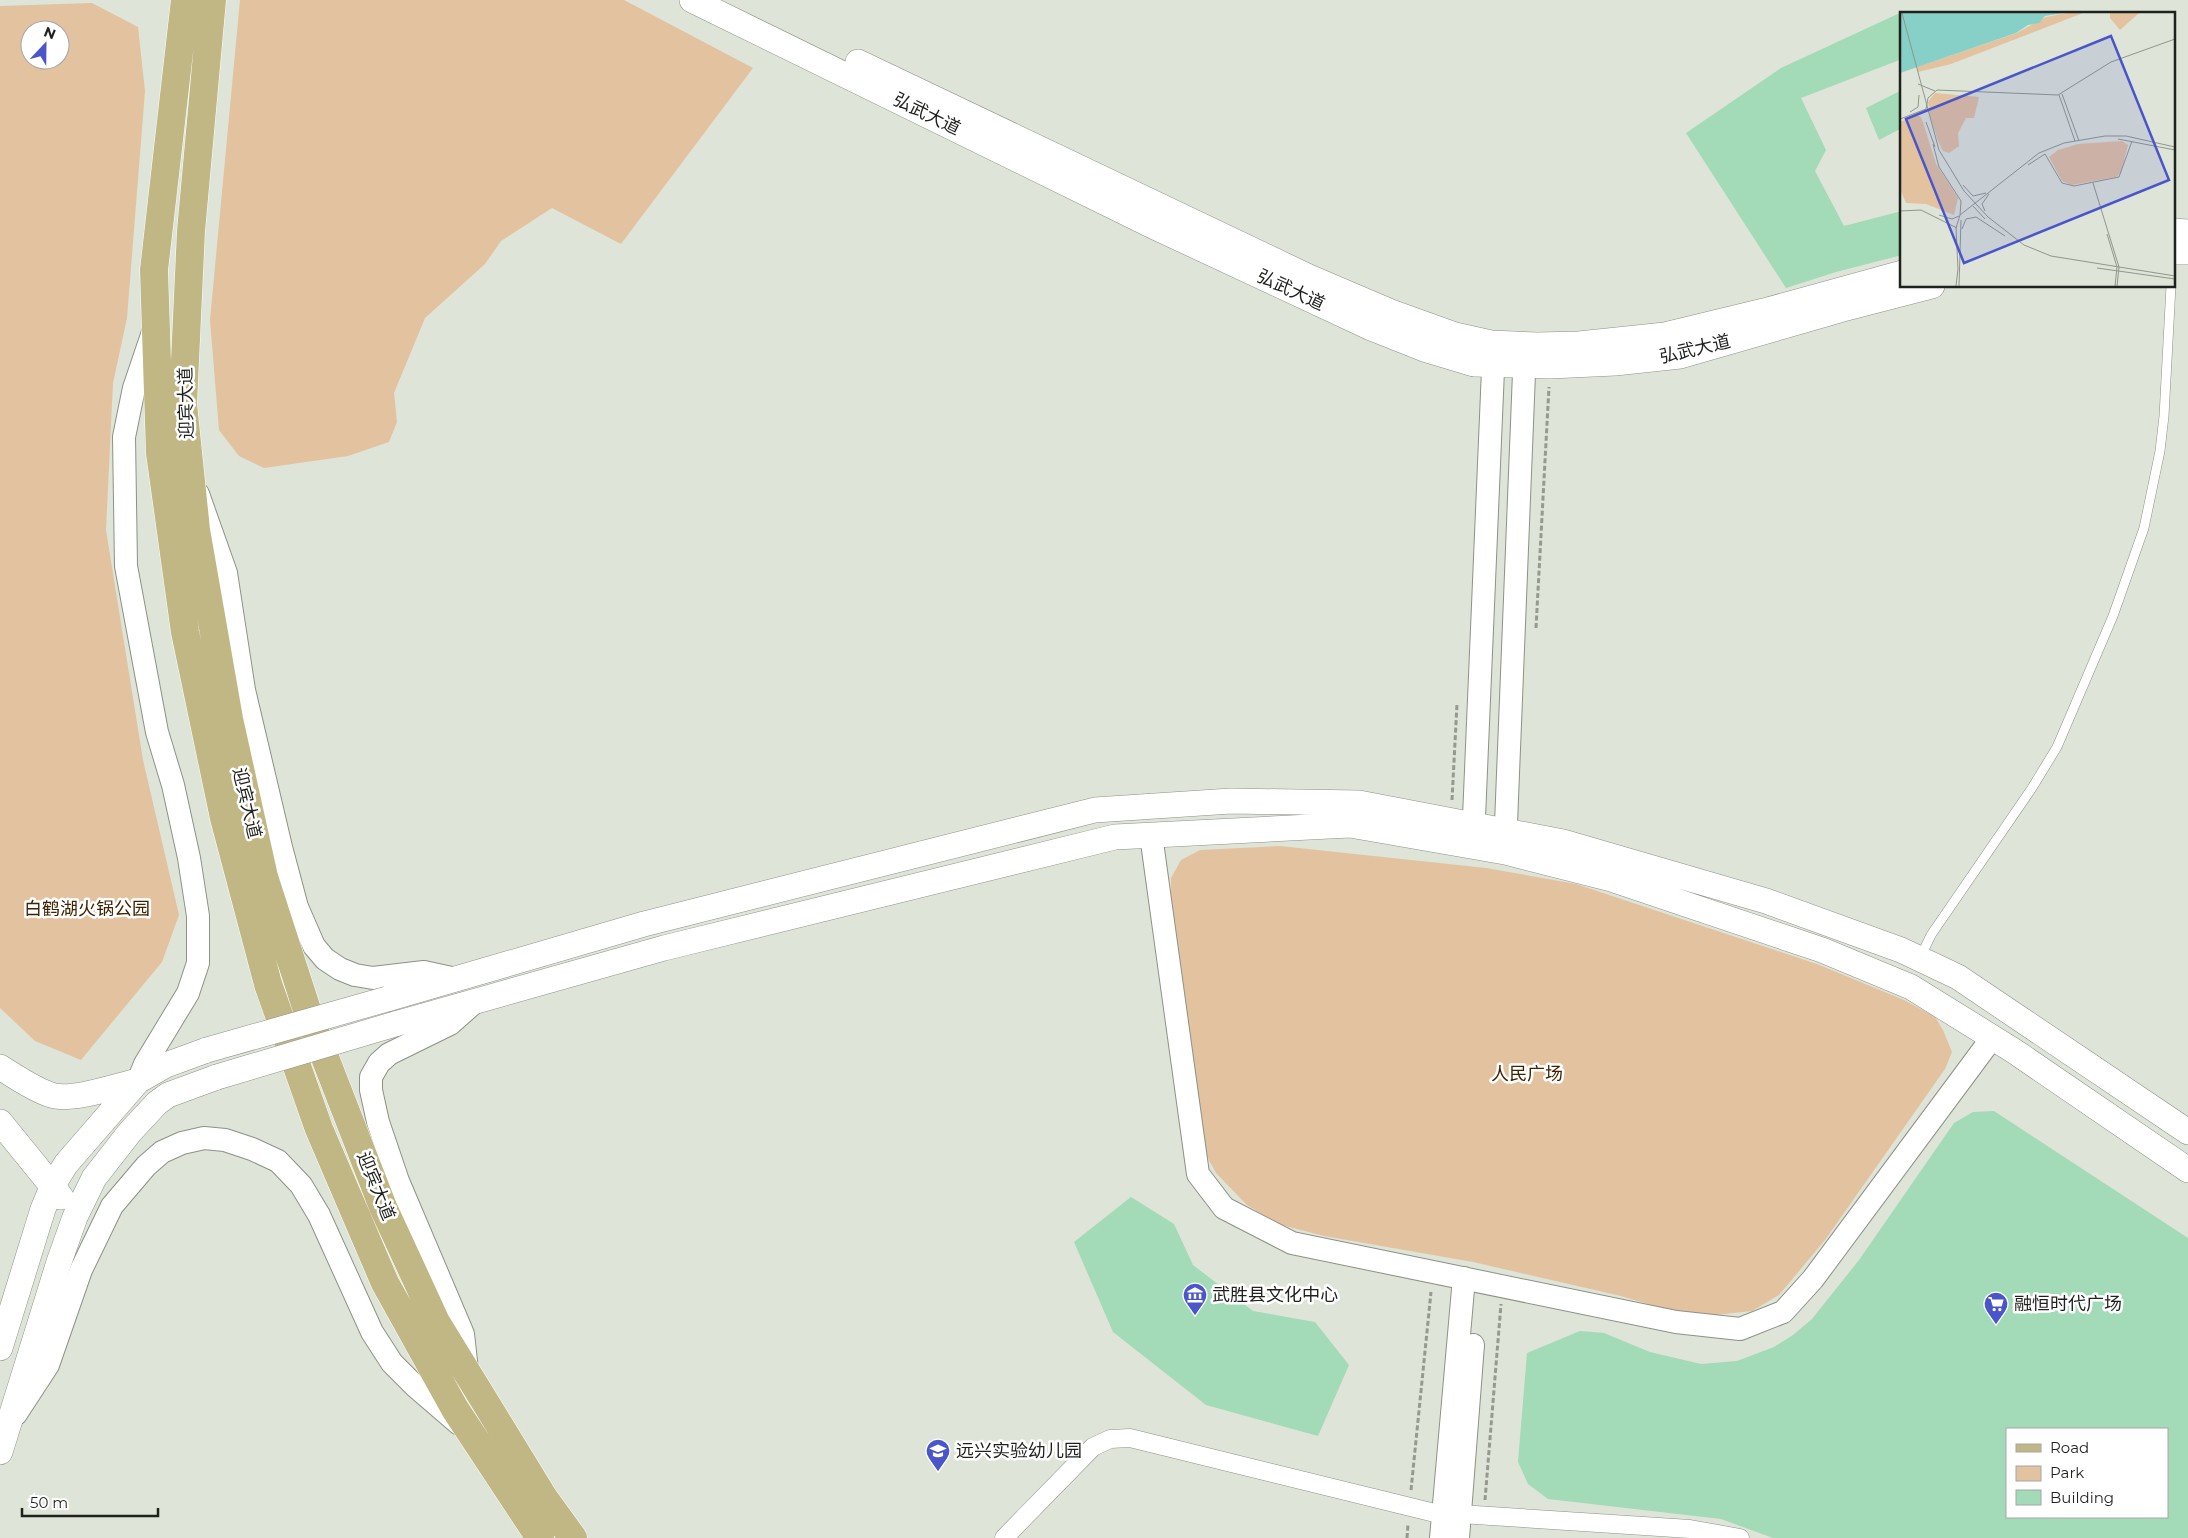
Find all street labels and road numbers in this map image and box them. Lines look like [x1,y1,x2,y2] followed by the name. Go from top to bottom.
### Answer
[890,88,964,140] street label: 弘武大道
[1254,265,1328,315] street label: 弘武大道
[1657,330,1733,368] street label: 弘武大道
[174,367,198,439] street label: 迎宾大道
[228,765,266,841] street label: 迎宾大道
[352,1149,400,1223] street label: 迎宾大道

